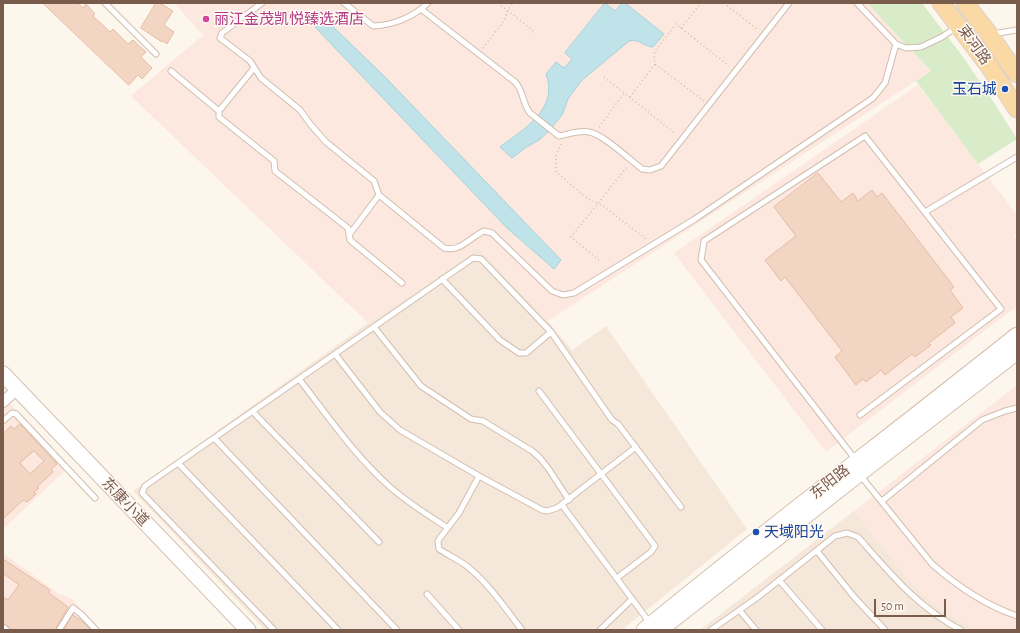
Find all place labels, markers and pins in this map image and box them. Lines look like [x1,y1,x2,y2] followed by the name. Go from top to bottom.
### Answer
[214,10,364,28] place label: 丽江金茂凯悦臻选酒店
[201,14,211,24] marker: 丽江金茂凯悦臻选酒店
[952,80,997,98] place label: 玉石城
[1000,84,1010,94] marker: 玉石城
[764,523,824,541] place label: 天域阳光
[751,527,761,537] marker: 天域阳光

